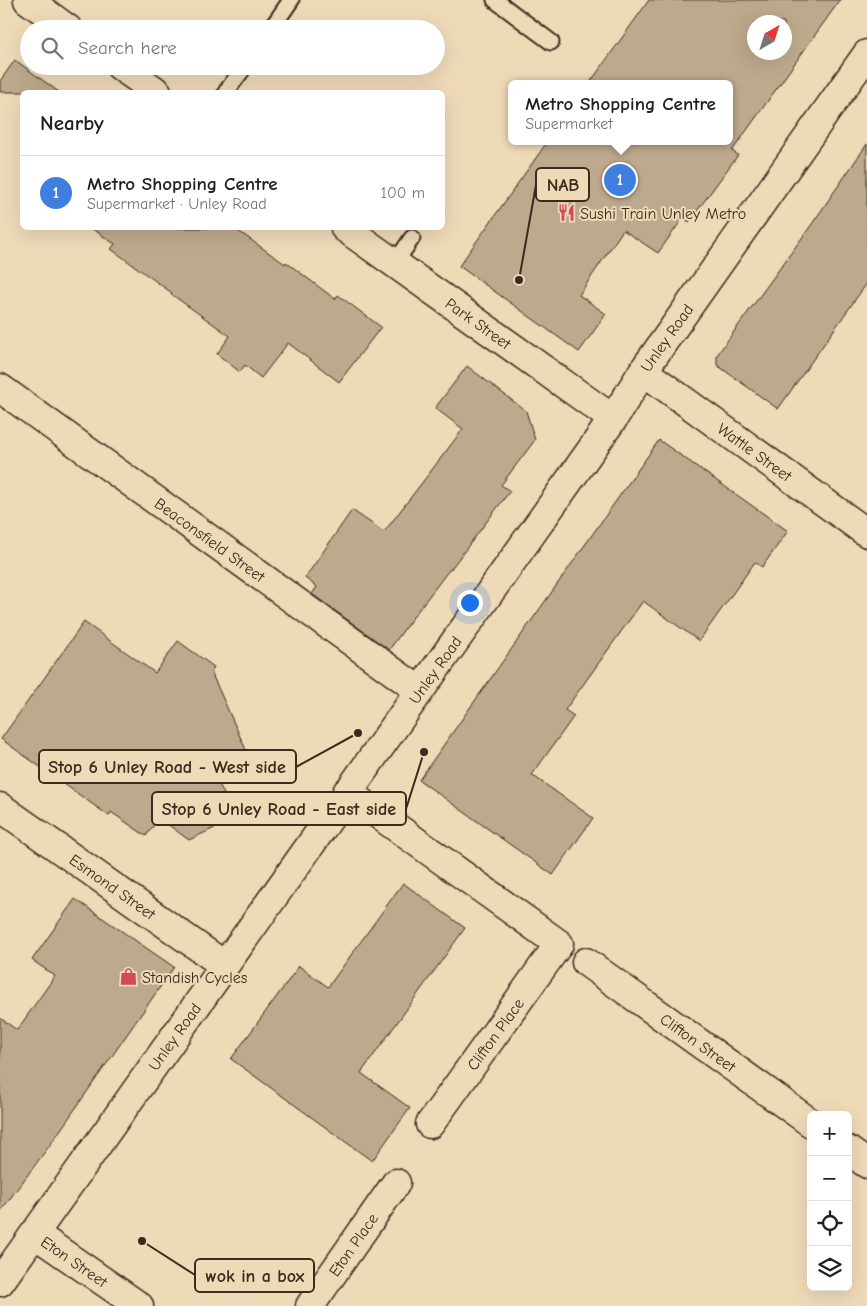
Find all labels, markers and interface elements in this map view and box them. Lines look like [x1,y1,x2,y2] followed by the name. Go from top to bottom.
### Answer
[747,15,792,60] north arrow
[20,20,445,75] search box
[38,34,66,62] icon: search
[78,37,177,59] text: Search here
[508,80,733,145] popup
[525,93,716,115] text: Metro Shopping Centre
[40,111,104,135] text: Nearby
[525,115,613,133] text: Supermarket
[604,161,636,199] pin: 1
[536,168,589,201] callout: NAB
[87,173,278,195] text: Metro Shopping Centre
[547,175,579,196] text: NAB
[53,184,59,202] text: 1
[381,184,425,202] text: 100 m
[87,195,267,213] text: Supermarket · Unley Road
[556,203,576,223] restaurant icon: Sushi Train Unley Metro
[580,205,746,223] place label: Sushi Train Unley Metro
[442,295,515,354] street label: Park Street
[637,301,697,375] street label: Unley Road
[714,420,795,486] street label: Wattle Street
[151,495,268,586] street label: Beaconsfield Street
[457,590,483,616] your location
[406,633,466,708] street label: Unley Road
[39,750,296,783] callout: Stop 6 Unley Road - West side
[48,757,286,778] text: Stop 6 Unley Road - West side
[152,792,406,825] callout: Stop 6 Unley Road - East side
[162,799,396,820] text: Stop 6 Unley Road - East side
[66,851,159,924] street label: Esmond Street
[118,967,138,987] shop icon: Standish Cycles
[142,969,248,987] place label: Standish Cycles
[464,995,528,1074] street label: Clifton Place
[145,1000,205,1074] street label: Unley Road
[656,1010,739,1076] street label: Clifton Street
[807,1111,852,1291] map controls
[807,1111,852,1156] button: +
[807,1156,852,1201] button: −
[807,1201,852,1246] button: locate
[326,1210,382,1280] street label: Eton Place
[37,1233,111,1292] street label: Eton Street
[807,1246,852,1291] button: layers
[195,1259,314,1292] callout: wok in a box
[206,1266,305,1287] text: wok in a box

